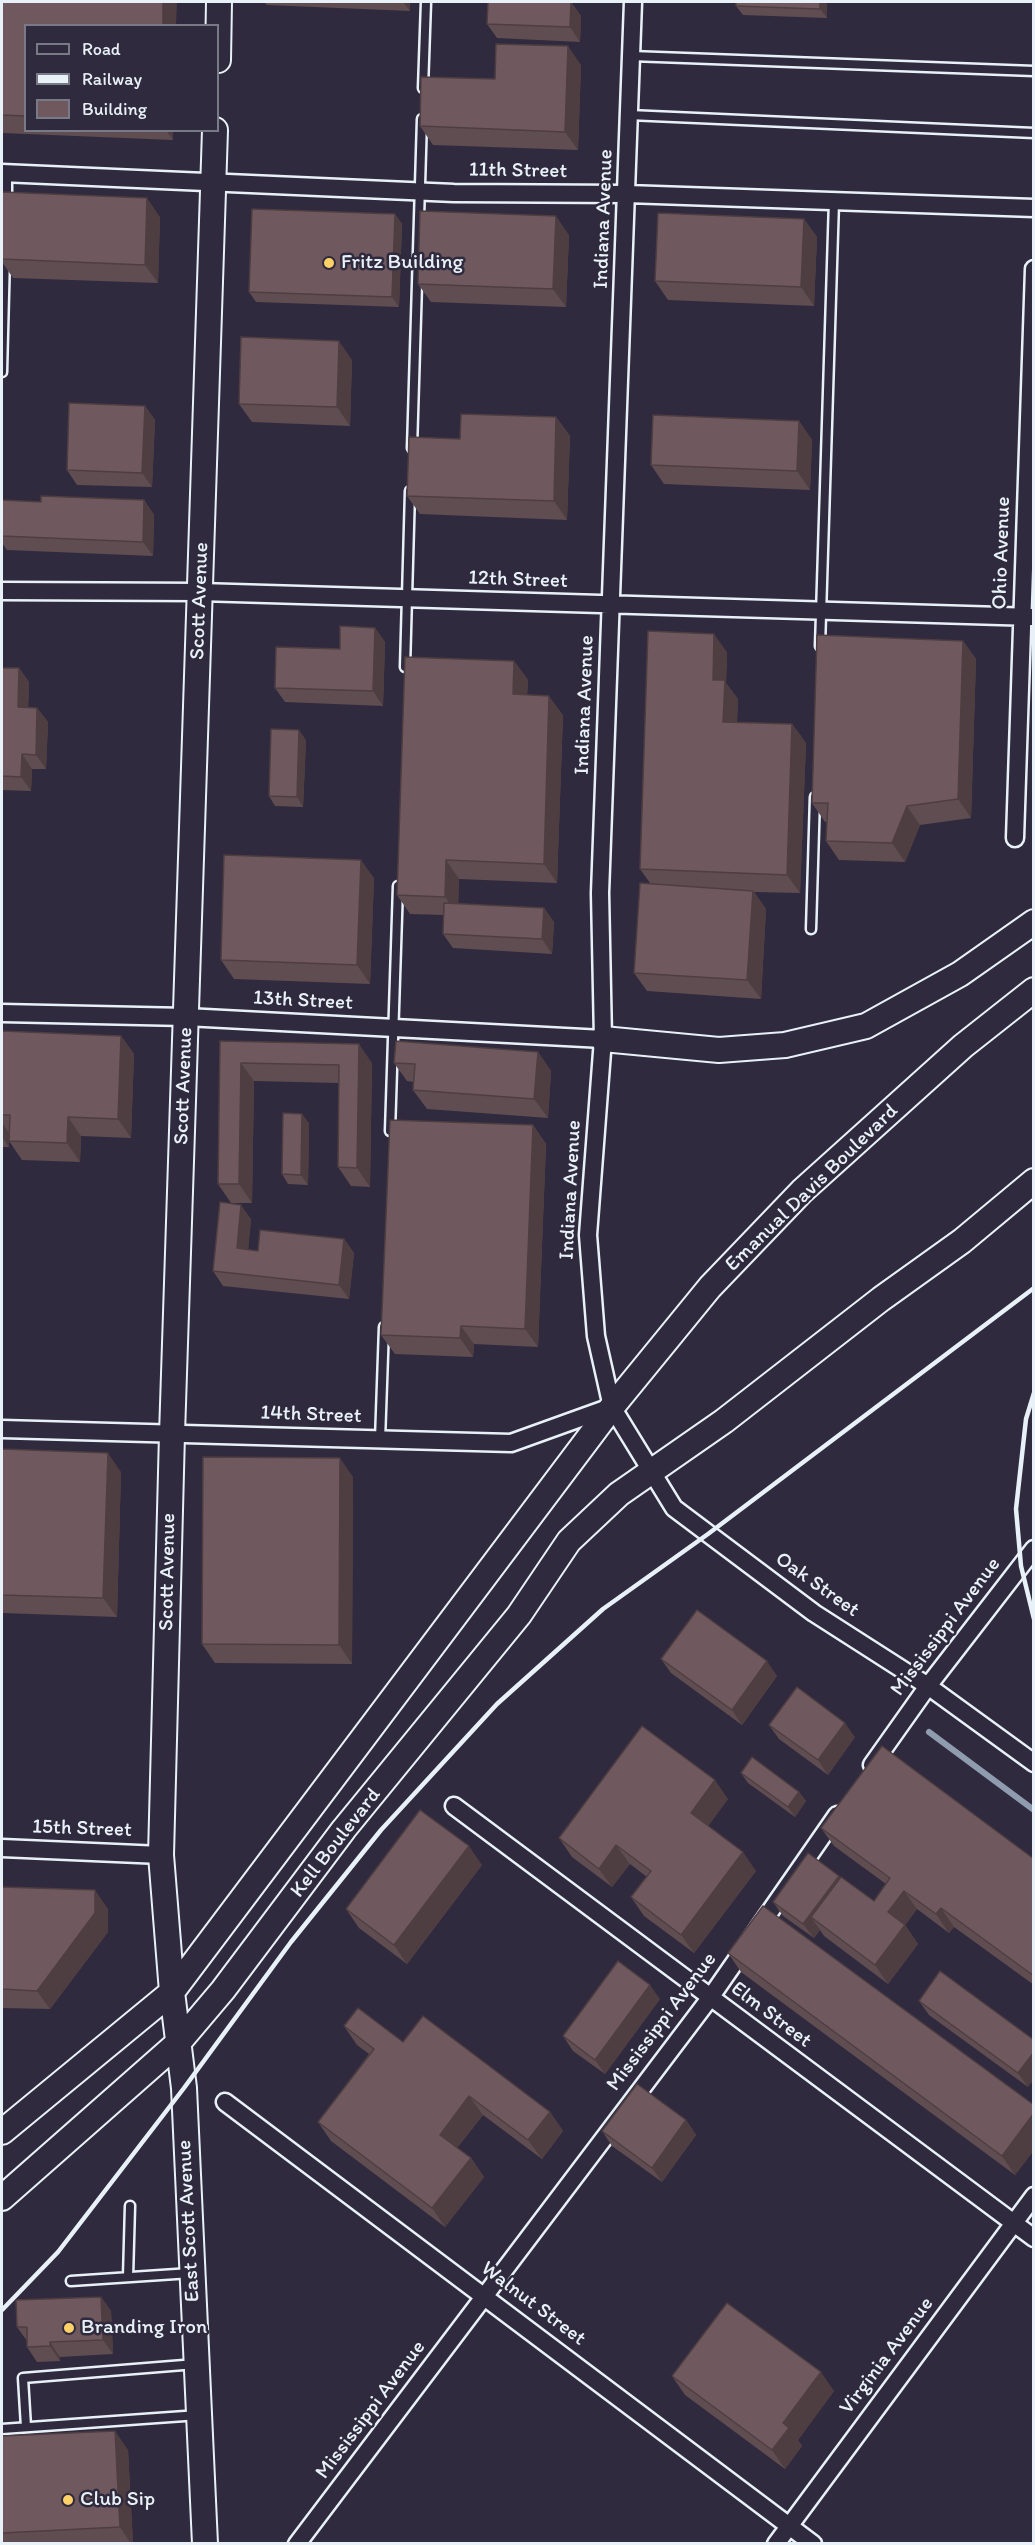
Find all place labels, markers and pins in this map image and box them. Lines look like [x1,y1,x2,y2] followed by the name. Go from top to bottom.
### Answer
[341,250,463,276] place label: Fritz Building
[322,256,336,270] marker: Fritz Building
[81,2315,207,2341] place label: Branding Iron
[62,2321,76,2335] marker: Branding Iron
[80,2487,155,2513] place label: Club Sip
[61,2493,75,2507] marker: Club Sip

